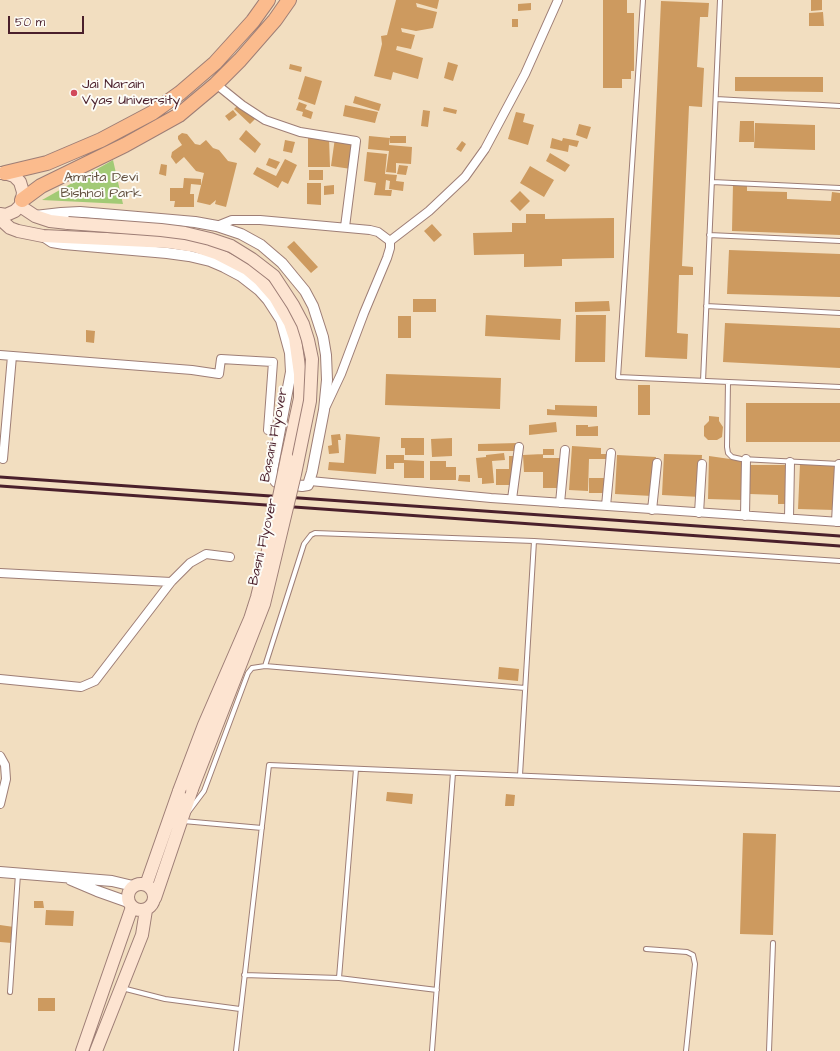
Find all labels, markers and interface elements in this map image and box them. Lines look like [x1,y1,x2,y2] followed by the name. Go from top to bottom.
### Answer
[10,8,86,34] scale bar
[15,14,45,31] text: 50 m
[82,77,180,110] place label: Jai Narain Vyas University
[69,88,79,98] marker: Jai Narain Vyas University
[60,170,142,202] park label: Amrita Devi Bishnoi Park
[258,386,292,484] street label: Basani Flyover
[246,497,282,587] street label: Basni Flyover

